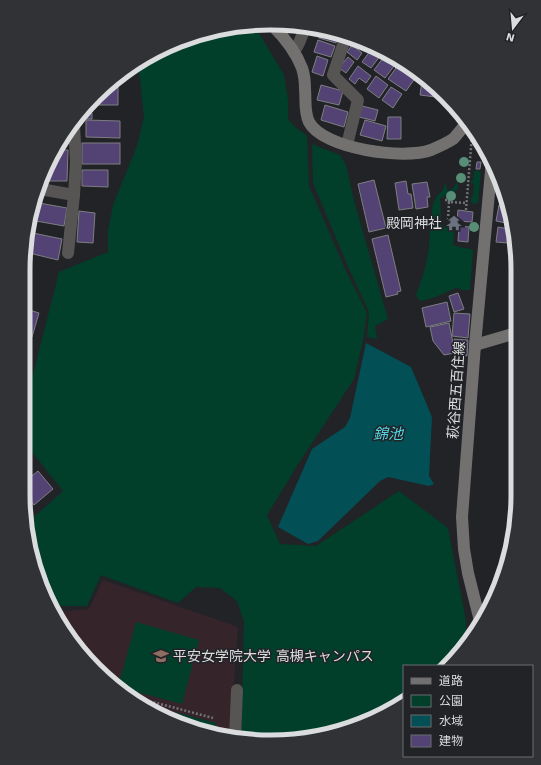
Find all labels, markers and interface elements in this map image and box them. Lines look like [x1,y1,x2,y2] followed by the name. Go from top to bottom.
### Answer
[493,8,533,48] north arrow
[505,30,516,45] text: N
[445,214,463,232] temple icon: 殿岡神社
[386,215,442,231] place label: 殿岡神社
[445,341,467,439] street label: 萩谷西五百住線
[373,425,405,443] water label: 錦池
[152,647,170,665] school or university icon: 平安女学院大学 高槻キャンパス
[173,648,374,664] place label: 平安女学院大学 高槻キャンパス
[403,665,533,757] legend
[439,674,463,688] text: 道路
[439,694,463,708] text: 公園
[439,714,463,728] text: 水域
[439,734,463,748] text: 建物

